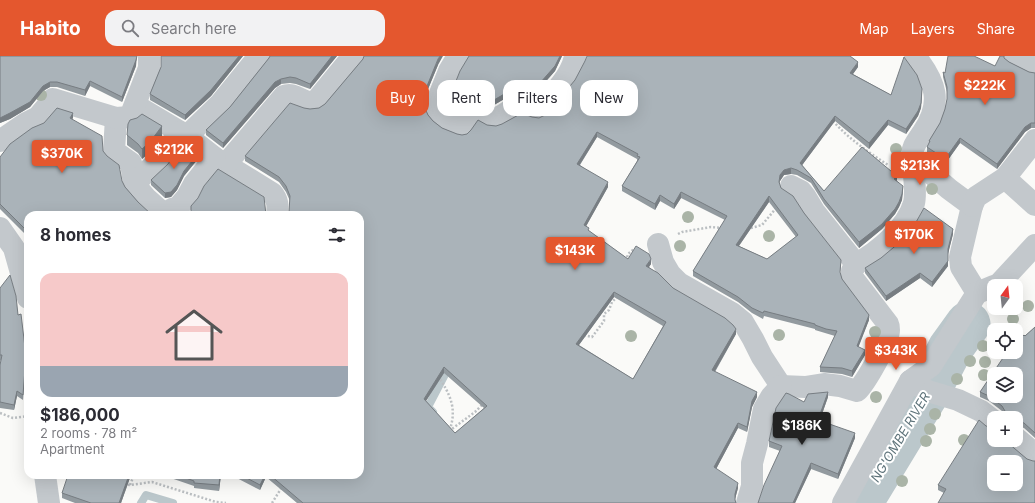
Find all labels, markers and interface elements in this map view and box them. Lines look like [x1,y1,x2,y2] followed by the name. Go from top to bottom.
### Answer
[105,10,385,46] search box
[20,17,81,40] text: Habito
[119,17,141,39] icon: search
[151,19,237,38] text: Search here
[860,20,889,37] text: Map
[911,20,955,37] text: Layers
[977,20,1015,37] text: Share
[957,72,1013,106] pin: $222K
[964,77,1006,93] text: $222K
[376,80,429,116] chip: Buy
[437,80,495,116] chip: Rent
[503,80,572,116] chip: Filters
[580,80,638,116] chip: New
[146,136,202,170] pin: $212K
[34,140,90,174] pin: $370K
[154,141,194,157] text: $212K
[41,145,83,161] text: $370K
[892,152,948,186] pin: $213K
[900,157,940,173] text: $213K
[886,221,942,255] pin: $170K
[326,224,348,246] icon: filters
[40,225,111,245] text: 8 homes
[894,226,934,242] text: $170K
[547,237,603,271] pin: $143K
[555,242,595,258] text: $143K
[987,279,1023,315] north arrow
[987,279,1023,491] map controls
[158,299,230,371] icon: home
[987,323,1023,359] button: locate
[868,337,924,371] pin: $343K
[874,342,918,358] text: $343K
[987,367,1023,403] button: layers
[867,389,933,485] water label: NG'OMBE RIVER
[40,405,120,425] text: $186,000
[987,411,1023,447] button: +
[774,412,830,446] pin: $186K
[782,417,822,433] text: $186K
[40,425,137,441] text: 2 rooms · 78 m²
[40,441,105,457] text: Apartment
[987,455,1023,491] button: −

